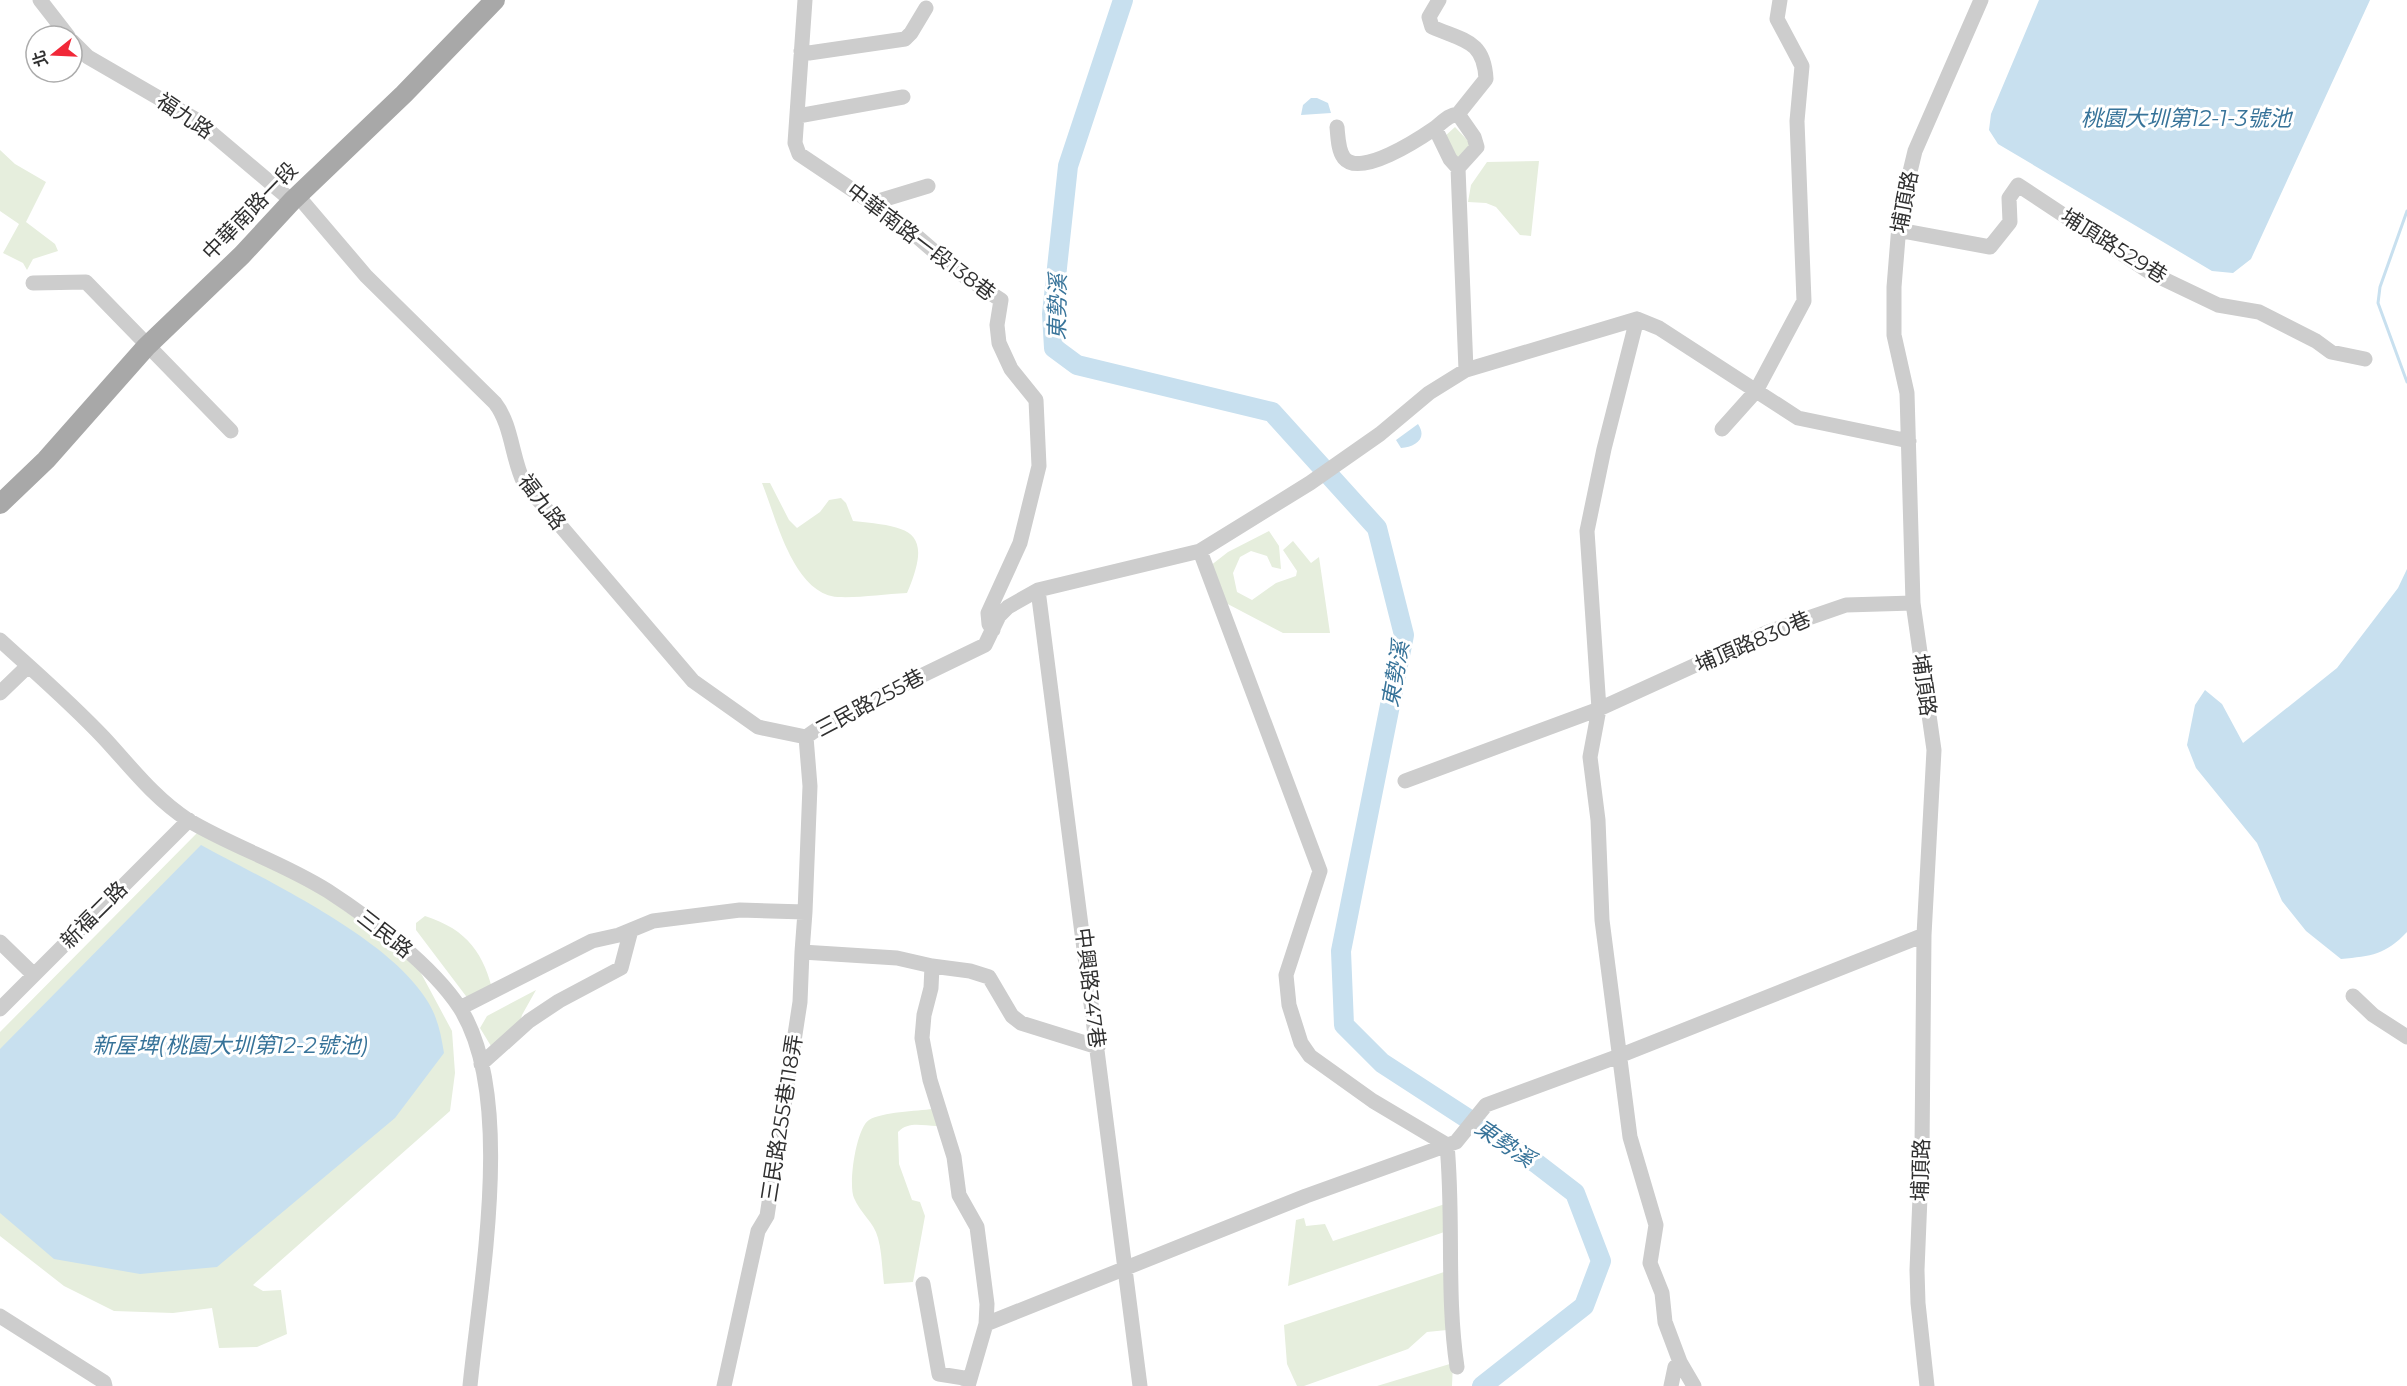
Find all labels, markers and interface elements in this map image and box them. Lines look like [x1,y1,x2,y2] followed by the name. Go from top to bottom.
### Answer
[24,24,84,84] north arrow
[29,48,52,69] text: 北
[152,88,218,144] street label: 福九路
[2081,105,2293,132] water label: 桃園大圳第12-1-3號池
[197,157,302,265] street label: 中華南路一段
[1886,169,1923,235] street label: 埔頂路
[842,178,1001,306] street label: 中華南路一段138巷
[2057,203,2172,288] street label: 埔頂路529巷
[1043,271,1072,340] water label: 東勢溪
[513,469,571,534] street label: 福九路
[1691,606,1814,677] street label: 埔頂路830巷
[1376,636,1415,709] water label: 東勢溪
[1908,652,1941,718] street label: 埔頂路
[811,663,928,742] street label: 三民路255巷
[55,876,132,953] street label: 新福二路
[353,904,418,963] street label: 三民路
[1071,926,1110,1050] street label: 中興路347巷
[92,1032,368,1059] water label: 新屋埤(桃園大圳第12-2號池)
[756,1032,807,1203] street label: 三民路255巷118弄
[1470,1114,1542,1175] water label: 東勢溪
[1907,1138,1934,1202] street label: 埔頂路

